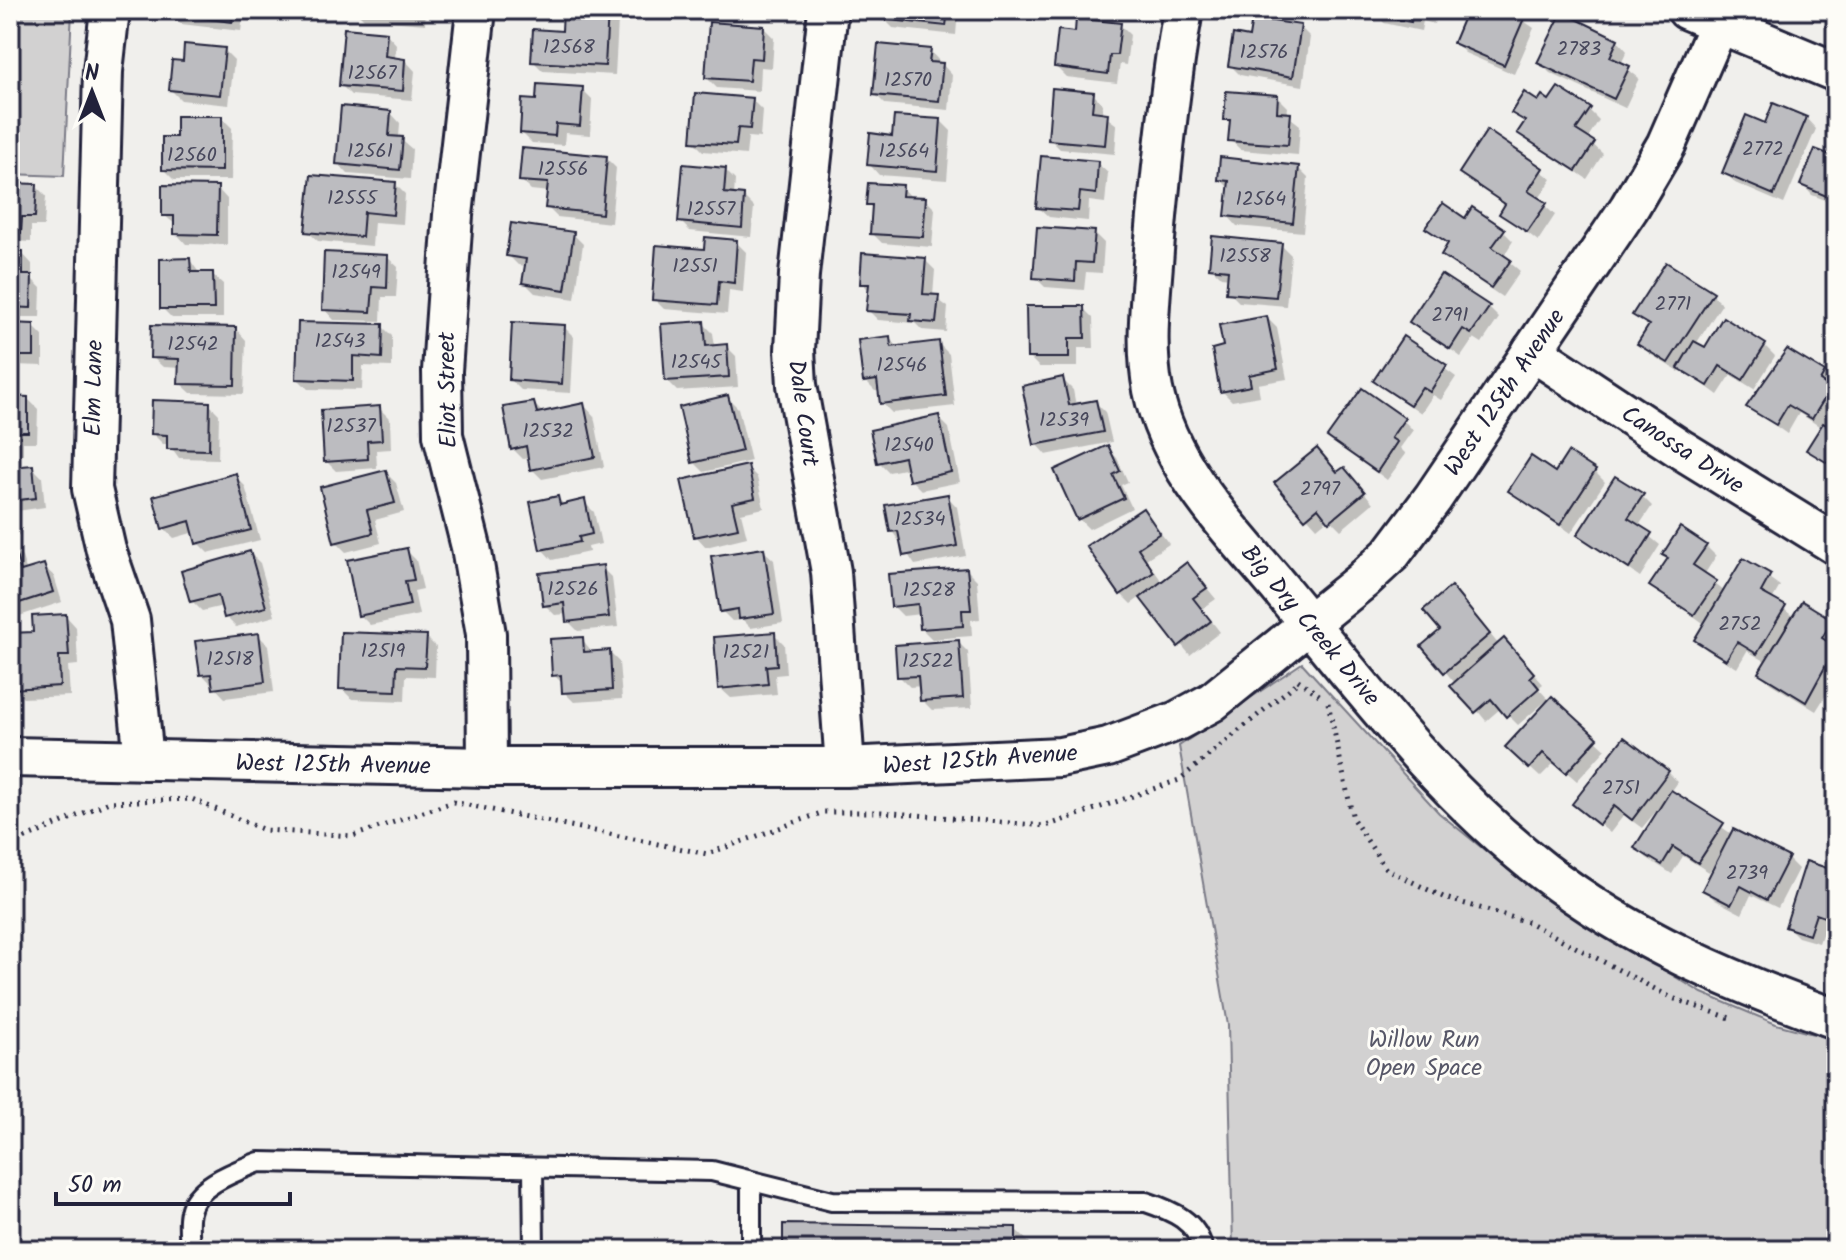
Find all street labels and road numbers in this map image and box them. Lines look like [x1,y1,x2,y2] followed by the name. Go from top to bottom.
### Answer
[1434,301,1576,485] street label: West 125th Avenue
[428,331,469,448] street label: Eliot Street
[74,339,115,437] street label: Elm Lane
[776,357,829,470] street label: Dale Court
[1613,396,1752,505] street label: Canossa Drive
[1230,536,1390,716] street label: Big Dry Creek Drive
[881,734,1079,787] street label: West 125th Avenue
[235,744,431,787] street label: West 125th Avenue

